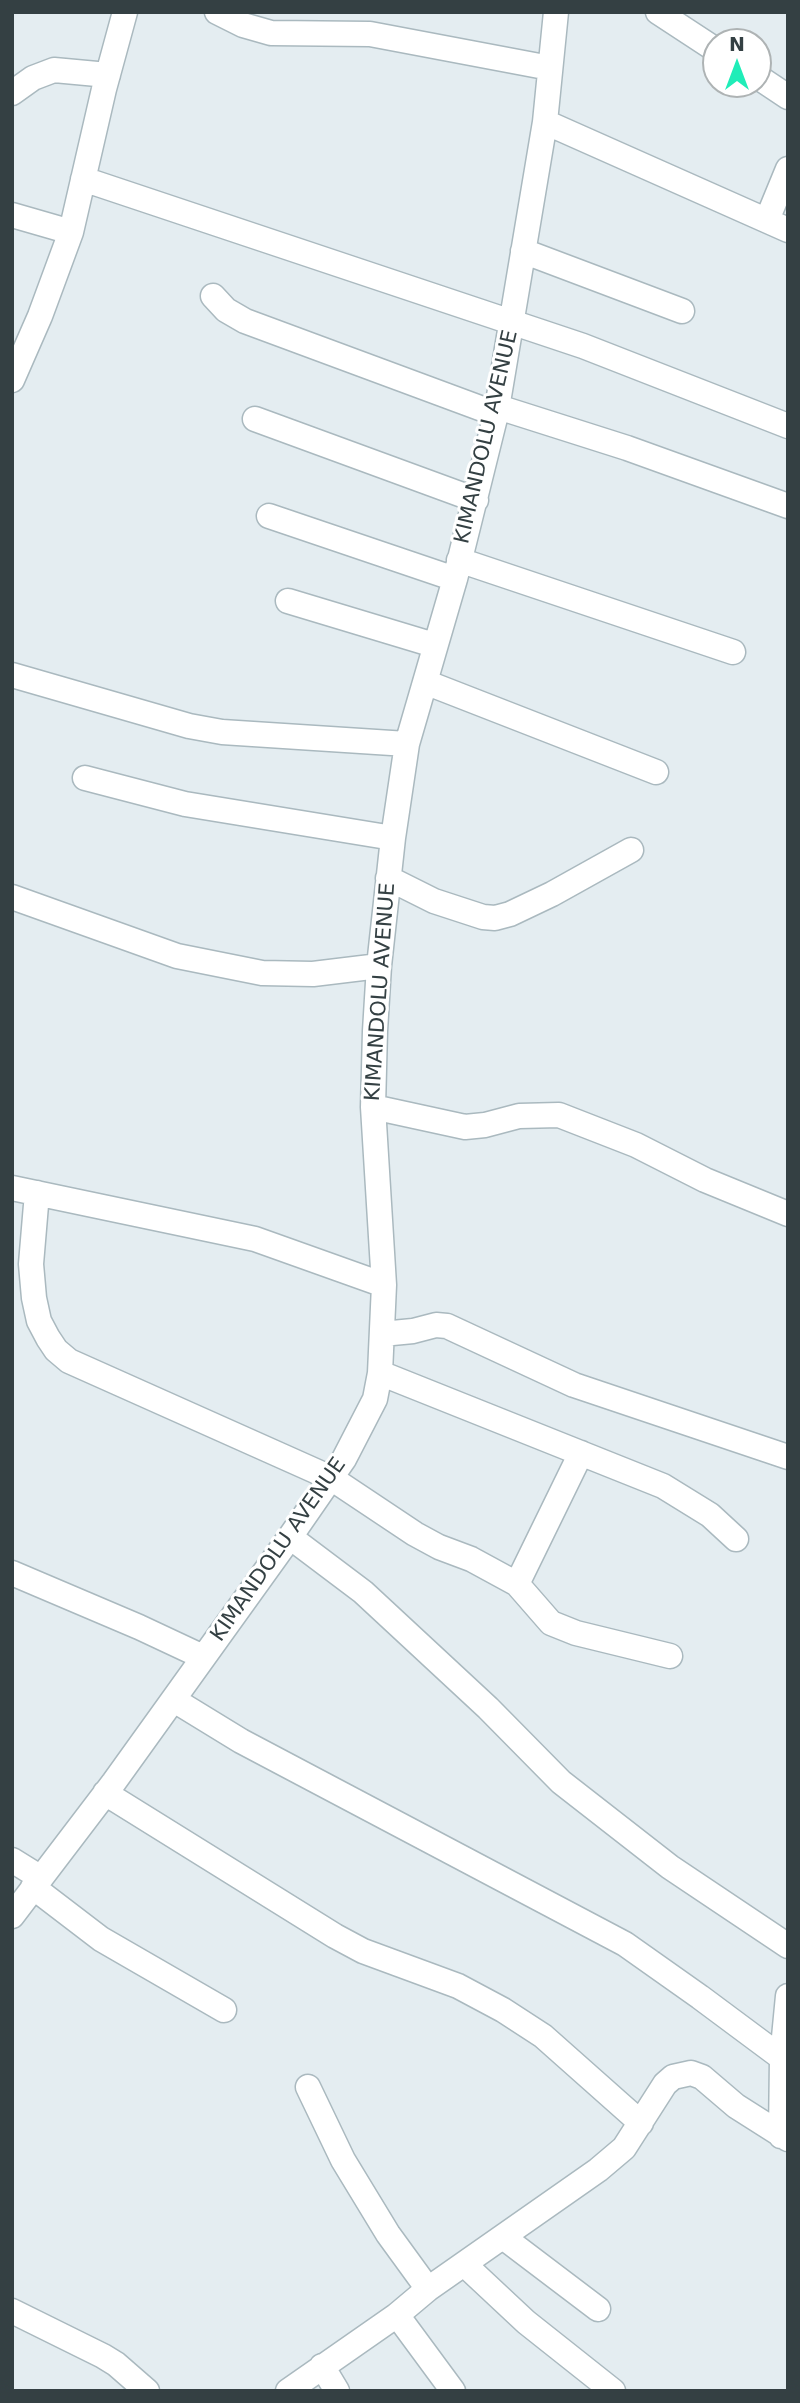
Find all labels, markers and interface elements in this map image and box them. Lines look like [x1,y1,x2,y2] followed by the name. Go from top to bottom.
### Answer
[702,28,772,98] north arrow
[729,33,745,55] text: N
[450,328,524,546] street label: KIMANDOLU AVENUE
[361,882,401,1102] street label: KIMANDOLU AVENUE
[206,1453,352,1647] street label: KIMANDOLU AVENUE

